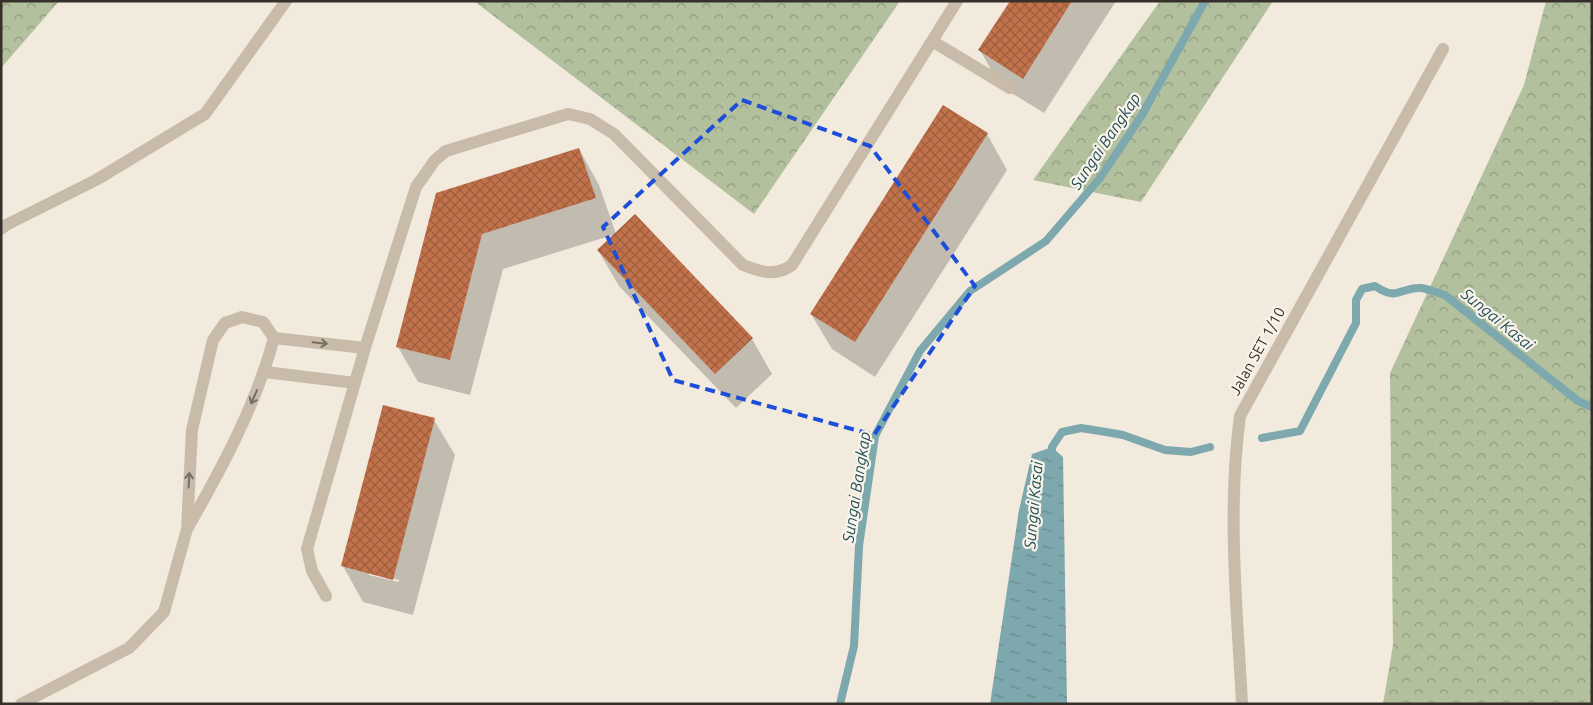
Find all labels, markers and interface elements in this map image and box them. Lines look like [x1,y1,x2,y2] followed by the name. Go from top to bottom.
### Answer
[1066,90,1144,193] water label: Sungai Bangkap
[1457,284,1539,354] water label: Sungai Kasai
[1226,304,1288,398] street label: Jalan SET 1/10
[311,338,327,348] one-way arrow
[248,389,258,404] one-way arrow
[838,430,874,545] water label: Sungai Bangkap
[1020,459,1046,551] water label: Sungai Kasai
[185,472,194,488] one-way arrow

